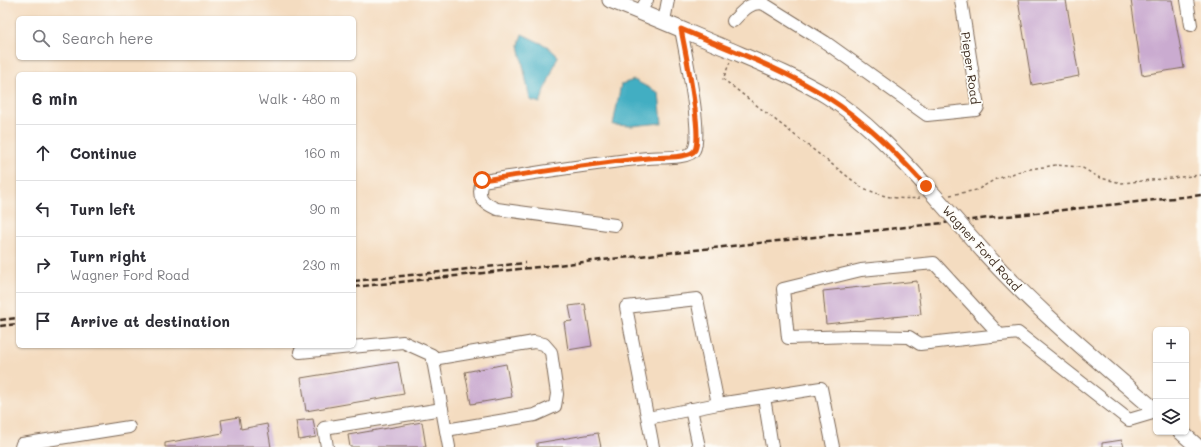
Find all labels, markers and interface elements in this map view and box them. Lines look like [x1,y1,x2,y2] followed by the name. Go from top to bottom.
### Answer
[16,16,356,60] search box
[30,27,52,49] icon: search
[62,28,153,48] text: Search here
[958,31,984,106] street label: Pieper Road
[32,87,77,109] text: 6 min
[258,90,340,107] text: Walk · 480 m
[32,142,54,164] icon: ahead
[70,143,137,163] text: Continue
[304,144,340,161] text: 160 m
[473,171,491,189] route start
[917,177,935,195] route end
[32,198,54,220] icon: left
[70,199,135,219] text: Turn left
[310,200,340,217] text: 90 m
[939,202,1025,295] street label: Wagner Ford Road
[70,246,147,266] text: Turn right
[32,254,54,276] icon: right
[303,256,340,273] text: 230 m
[70,266,189,283] text: Wagner Ford Road
[32,310,54,332] icon: arrive
[70,311,230,331] text: Arrive at destination
[1153,327,1189,435] map controls
[1153,327,1189,363] button: +
[1153,363,1189,399] button: −
[1153,399,1189,435] button: layers

